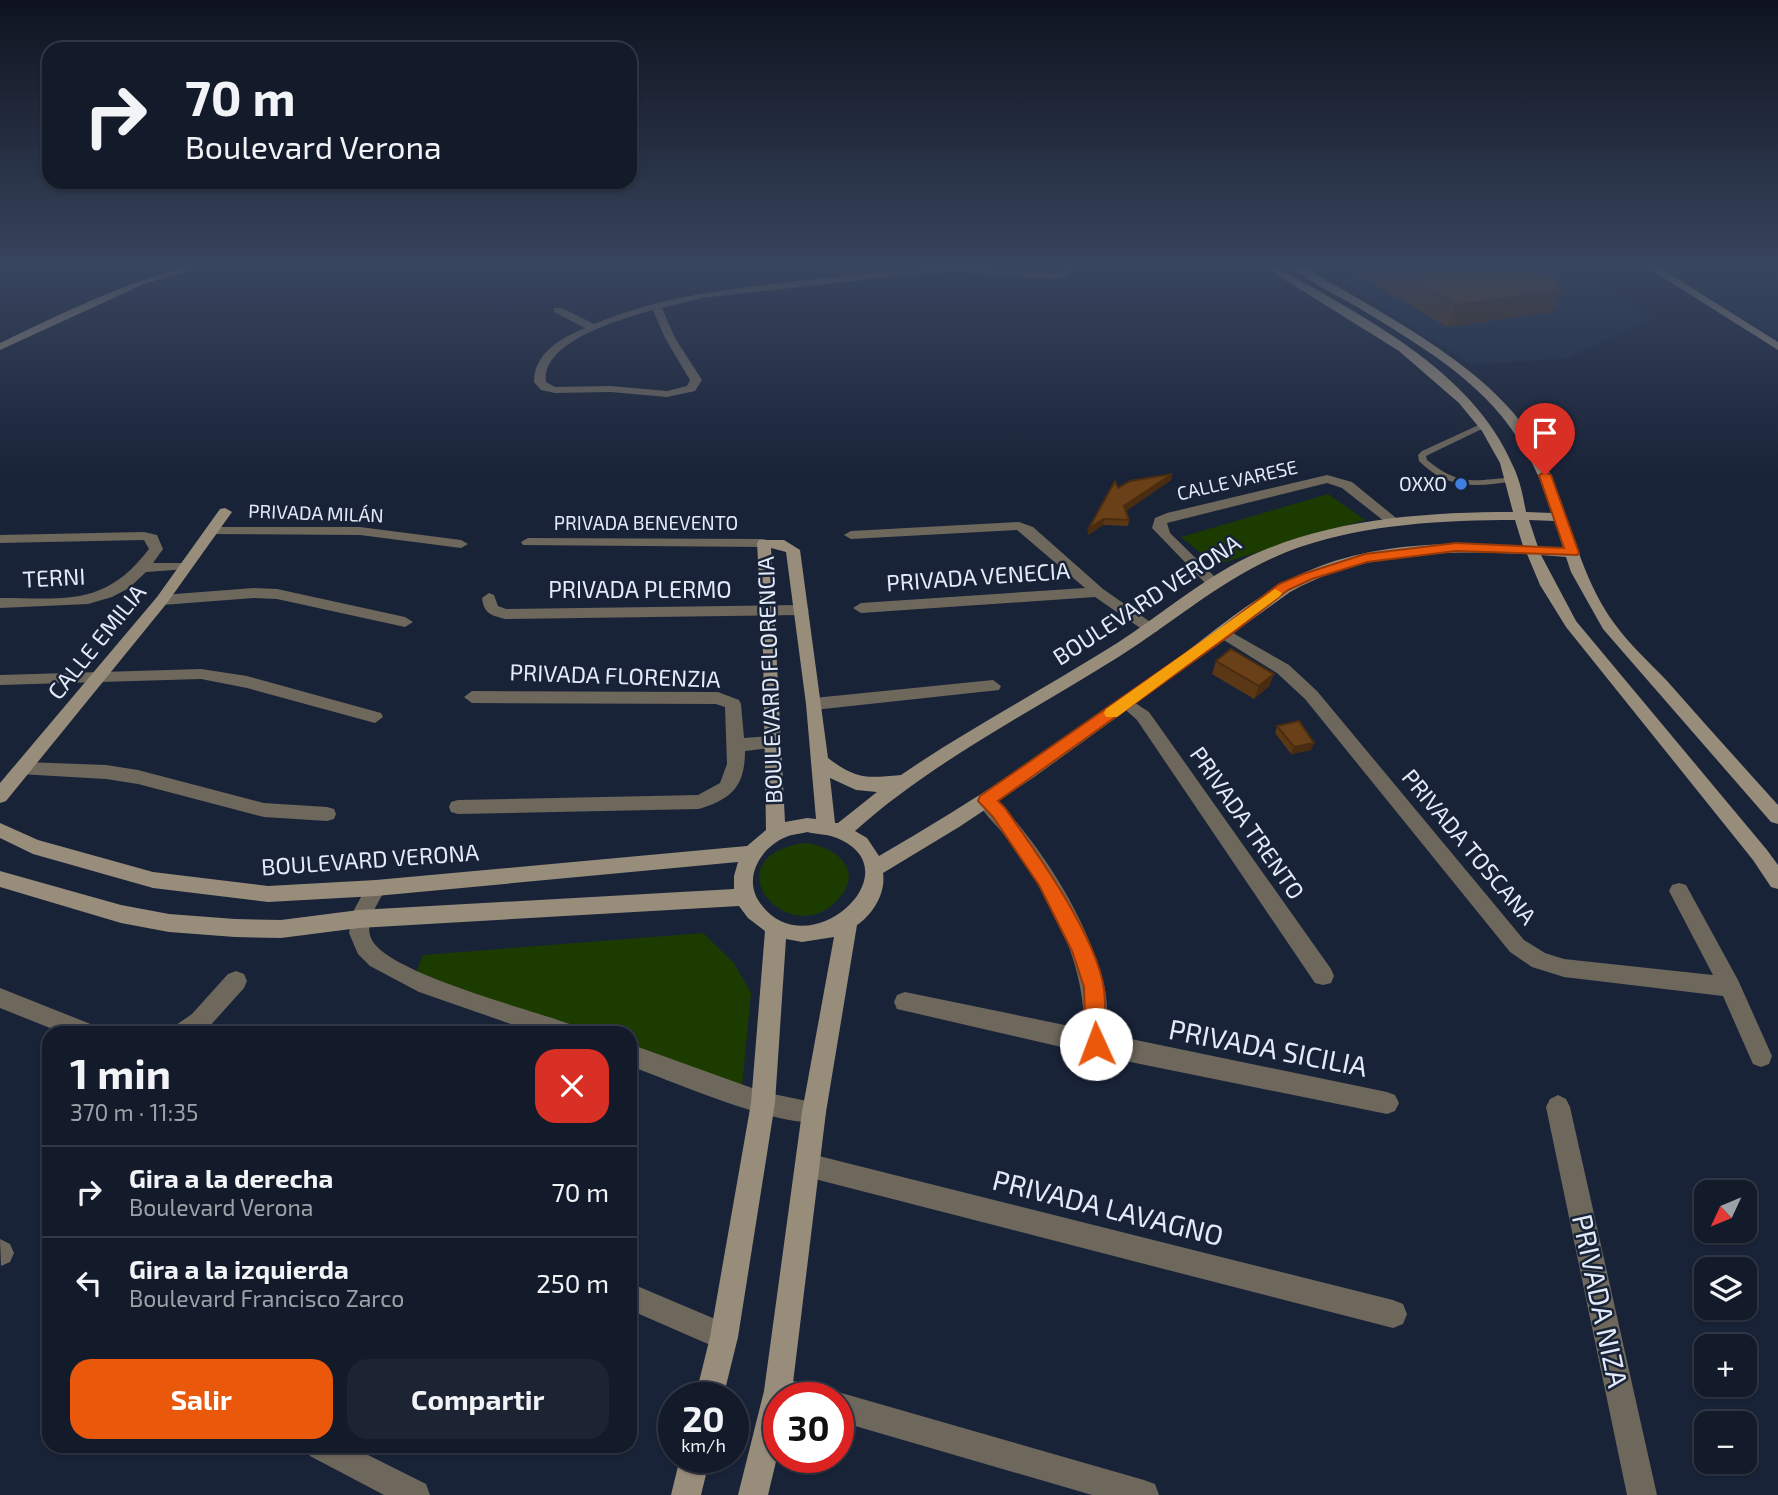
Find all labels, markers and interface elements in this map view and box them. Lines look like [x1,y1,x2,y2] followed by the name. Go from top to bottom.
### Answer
[185,67,296,126] text: 70 m
[70,70,161,161] icon: right
[185,127,442,165] text: Boulevard Verona
[1515,403,1575,475] pin
[1526,414,1564,452] icon: arrive
[1174,454,1299,505] street label: CALLE VARESE
[1399,472,1447,495] place label: OXXO
[1453,476,1469,492] marker: OXXO
[248,499,384,526] street label: PRIVADA MILÁN
[554,511,738,534] street label: PRIVADA BENEVENTO
[1047,528,1246,670] street label: BOULEVARD VERONA
[751,555,787,804] street label: BOULEVARD FLORENCIA
[885,556,1071,596] street label: PRIVADA VENECIA
[22,561,86,593] street label: TERNI
[548,575,732,603] street label: PRIVADA PLERMO
[41,578,152,705] street label: CALLE EMILIA
[509,657,722,693] street label: PRIVADA FLORENZIA
[1185,741,1311,904] street label: PRIVADA TRENTO
[1397,763,1543,930] street label: PRIVADA TOSCANA
[260,837,480,881] street label: BOULEVARD VERONA
[1059,1007,1133,1081] position arrow
[1166,1011,1371,1083] street label: PRIVADA SICILIA
[70,1047,171,1097] text: 1 min
[535,1049,609,1123] button: close
[70,1098,198,1126] text: 370 m · 11:35
[129,1162,333,1193] text: Gira a la derecha
[989,1162,1227,1252] street label: PRIVADA LAVAGNO
[70,1173,108,1211] icon: right
[551,1176,609,1207] text: 70 m
[1694,1180,1757,1242] north arrow
[1694,1180,1757,1474] map controls
[129,1193,313,1221] text: Boulevard Verona
[1566,1211,1636,1391] street label: PRIVADA NIZA
[129,1253,349,1284] text: Gira a la izquierda
[1694,1257,1757,1320] button: layers
[70,1264,108,1302] icon: left
[536,1267,609,1298] text: 250 m
[129,1284,404,1312] text: Boulevard Francisco Zarco
[1694,1334,1757,1397] button: +
[70,1359,333,1439] button: Salir
[347,1359,609,1439] button: Compartir
[763,1382,854,1473] speed limit sign: 30
[682,1397,725,1439] text: 20
[1694,1411,1757,1474] button: −
[681,1434,726,1456] text: km/h

